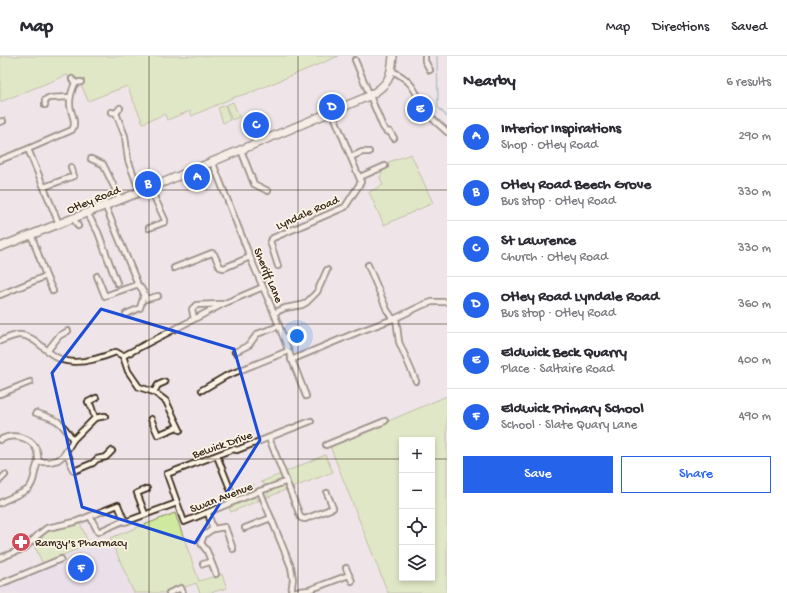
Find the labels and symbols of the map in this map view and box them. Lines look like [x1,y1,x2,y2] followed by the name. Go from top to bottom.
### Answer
[319,92,345,122] pin: D
[407,94,433,124] pin: E
[243,110,269,140] pin: C
[184,162,210,192] pin: A
[135,169,161,199] pin: B
[65,184,123,218] street label: Otley Road
[274,193,342,234] street label: Lyndale Road
[249,246,285,306] street label: Sheriff Lane
[287,326,307,346] your location
[190,429,255,463] street label: Bewick Drive
[188,480,256,517] street label: Swan Avenue
[10,531,32,553] pharmacy icon: Ramzy's Pharmacy
[35,537,127,551] place label: Ramzy's Pharmacy
[68,553,94,583] pin: F

